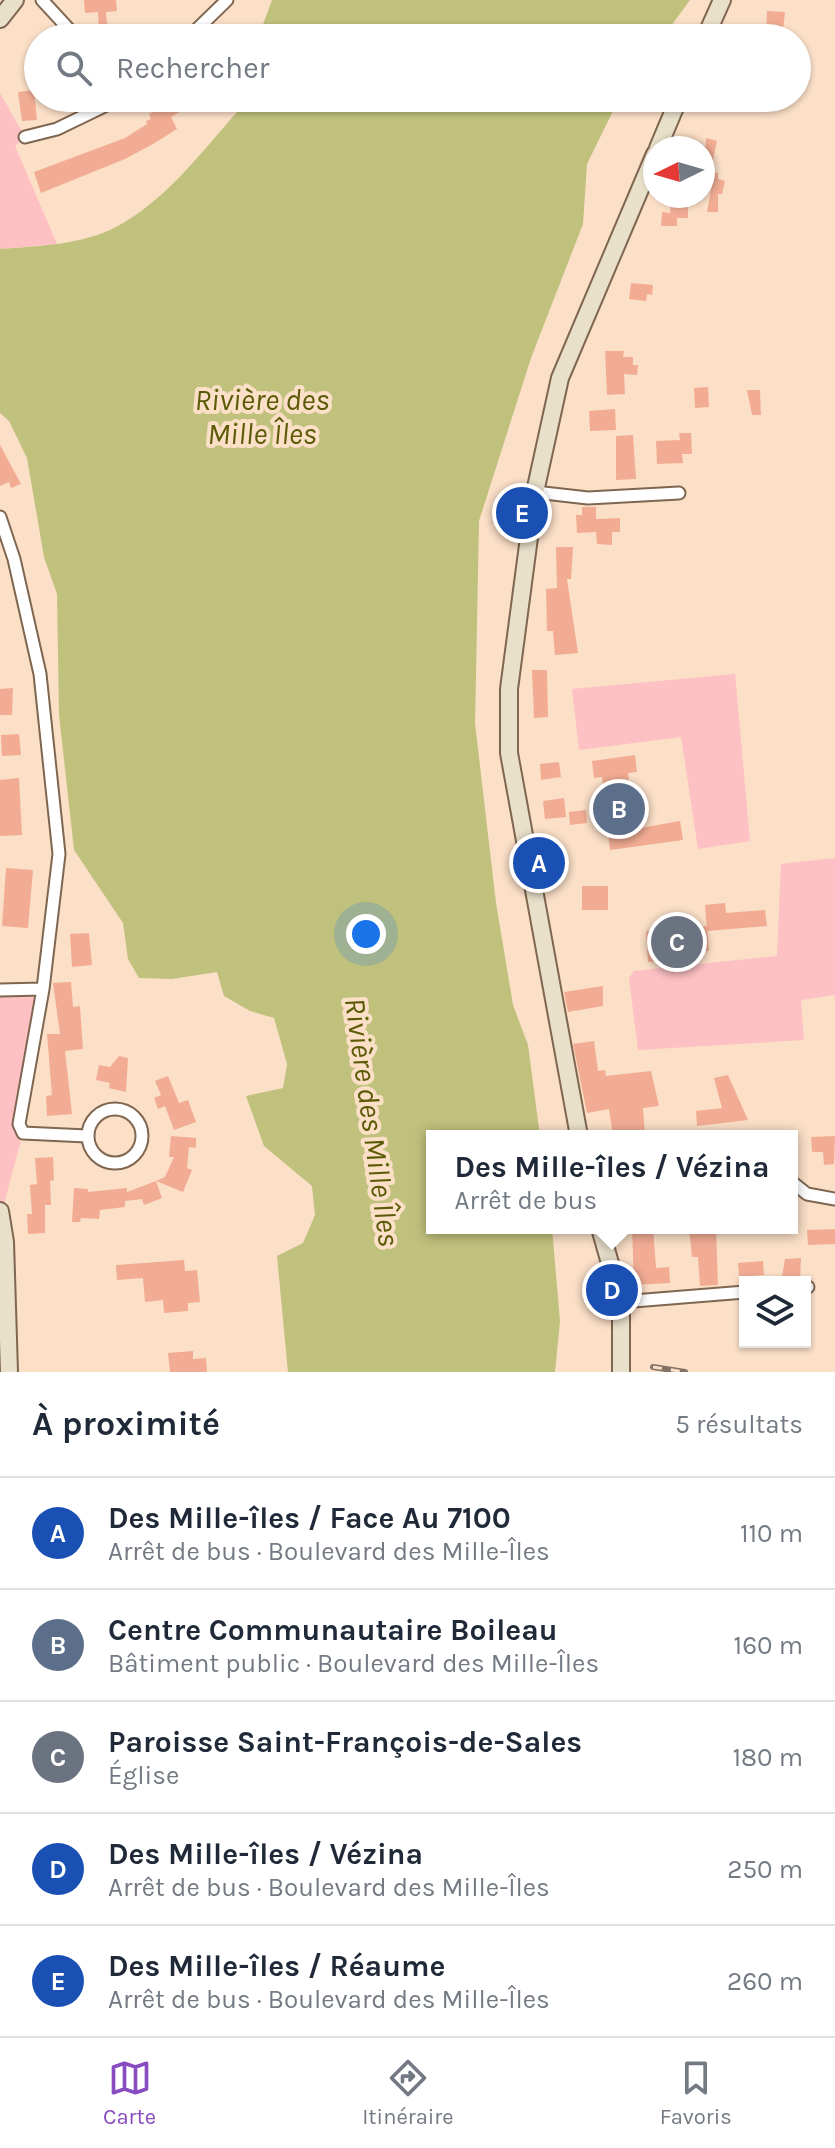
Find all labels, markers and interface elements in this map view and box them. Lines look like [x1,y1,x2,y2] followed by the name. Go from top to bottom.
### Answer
[24,24,811,112] search box
[52,46,96,90] icon: search
[116,50,269,86] text: Rechercher
[643,136,715,208] north arrow
[195,382,329,452] water label: Rivière des Mille Îles
[496,483,548,543] pin: E
[593,779,645,839] pin: B
[513,833,565,893] pin: A
[651,912,703,972] pin: C
[346,914,386,954] your location
[337,995,407,1249] water label: Rivière des Mille Îles
[426,1130,798,1234] popup
[454,1149,770,1185] text: Des Mille-îles / Vézina
[454,1185,597,1216] text: Arrêt de bus
[586,1260,638,1320] pin: D
[739,1276,811,1348] map controls
[739,1276,811,1348] button: layers
[32,1404,220,1444] text: À proximité
[675,1409,803,1440] text: 5 résultats
[108,1500,511,1536] text: Des Mille-îles / Face Au 7100
[50,1518,66,1549] text: A
[740,1518,803,1549] text: 110 m
[108,1536,550,1567] text: Arrêt de bus · Boulevard des Mille-Îles
[108,1612,558,1648] text: Centre Communautaire Boileau
[50,1630,66,1661] text: B
[734,1630,803,1661] text: 160 m
[108,1648,599,1679] text: Bâtiment public · Boulevard des Mille-Îles
[108,1724,582,1760] text: Paroisse Saint-François-de-Sales
[50,1742,66,1773] text: C
[733,1742,803,1773] text: 180 m
[108,1760,179,1791] text: Église
[108,1836,423,1872] text: Des Mille-îles / Vézina
[49,1854,67,1885] text: D
[727,1854,803,1885] text: 250 m
[108,1872,550,1903] text: Arrêt de bus · Boulevard des Mille-Îles
[108,1948,445,1984] text: Des Mille-îles / Réaume
[50,1966,66,1997] text: E
[727,1966,803,1997] text: 260 m
[108,1984,550,2015] text: Arrêt de bus · Boulevard des Mille-Îles
[103,2056,156,2130] tab: Carte
[362,2056,454,2130] tab: Itinéraire
[660,2056,732,2130] tab: Favoris

